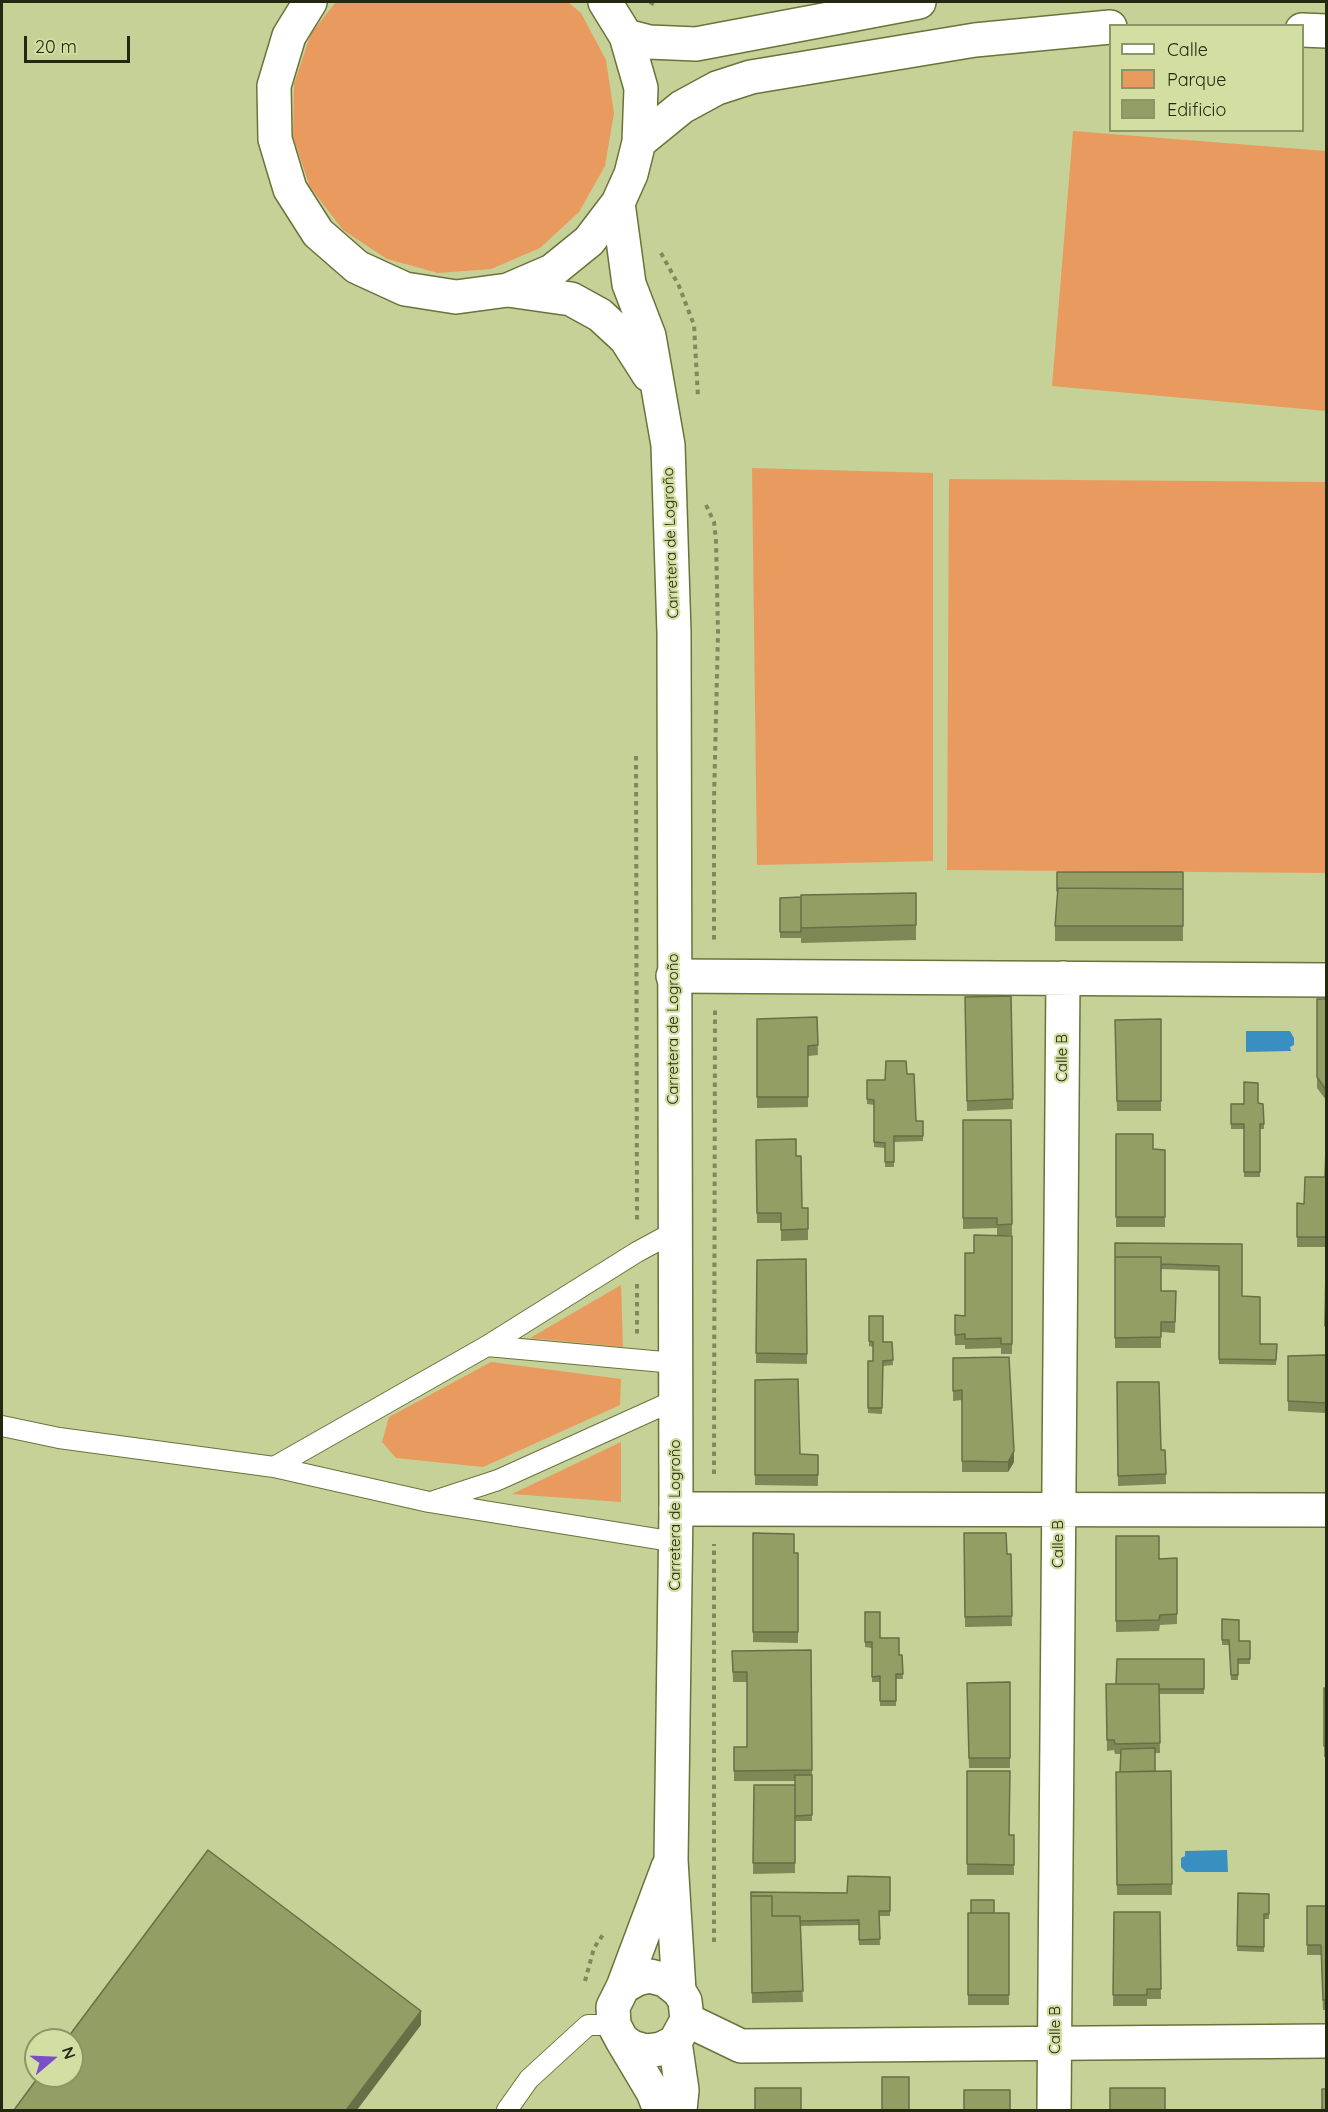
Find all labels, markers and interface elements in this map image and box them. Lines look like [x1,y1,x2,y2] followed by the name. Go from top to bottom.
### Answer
[27,24,134,62] scale bar
[1109,24,1304,132] legend
[35,35,77,58] text: 20 m
[1167,38,1208,61] text: Calle
[1167,68,1226,91] text: Parque
[1167,98,1226,121] text: Edificio
[659,467,683,619] street label: Carretera de Logroño
[664,953,682,1105] street label: Carretera de Logroño
[1053,1034,1071,1082] street label: Calle B
[666,1439,684,1591] street label: Carretera de Logroño
[1049,1520,1067,1568] street label: Calle B
[1046,2006,1064,2054] street label: Calle B
[24,2028,84,2088] north arrow
[58,2044,80,2062] text: N

